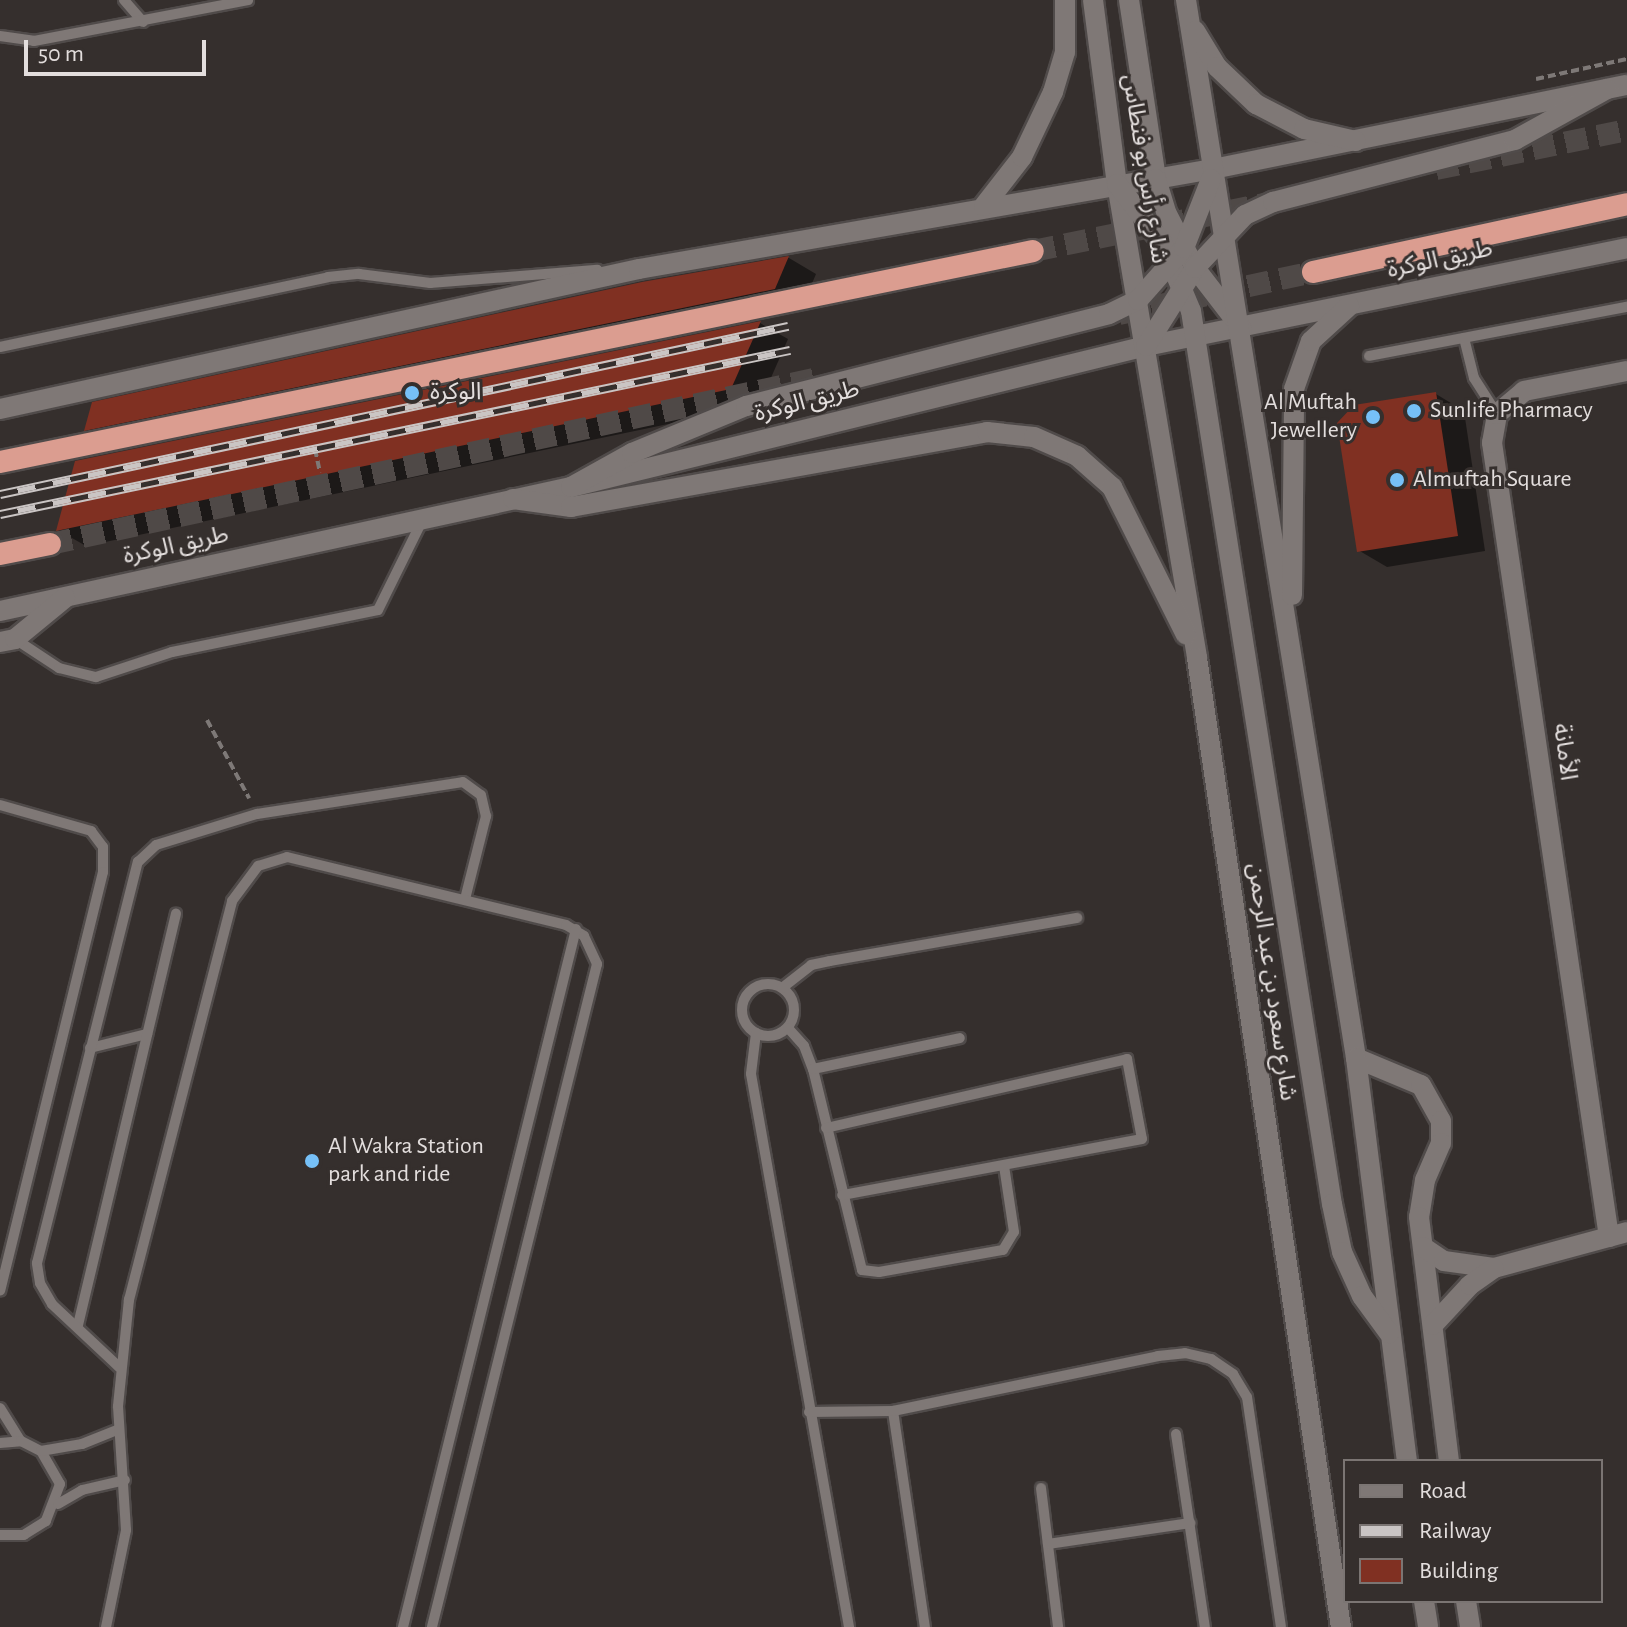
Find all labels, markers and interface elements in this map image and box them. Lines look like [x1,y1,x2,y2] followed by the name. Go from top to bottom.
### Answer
[28,24,210,74] scale bar
[38,42,84,66] text: 50 m
[1115,72,1173,266] street label: شارع رأس بو فنطاس
[1385,235,1495,285] street label: طريق الوكرة
[752,375,862,429] street label: طريق الوكرة
[430,379,481,407] place label: الوكرة
[401,382,423,404] marker: الوكرة
[1264,389,1357,445] place label: Al Muftah Jewellery
[1430,397,1593,425] place label: Sunlife Pharmacy
[1405,402,1423,420] marker: Sunlife Pharmacy
[1364,408,1382,426] marker: Al Muftah Jewellery
[1413,466,1572,494] place label: Almuftah Square
[1388,471,1406,489] marker: Almuftah Square
[121,521,231,571] street label: طريق الوكرة
[1546,722,1582,782] street label: الأمانة
[1240,861,1302,1103] street label: شارع سعود بن عبد الرحمن
[328,1133,484,1189] place label: Al Wakra Station park and ride
[303,1152,321,1170] marker: Al Wakra Station park and ride
[1343,1459,1603,1603] legend
[1419,1479,1467,1503] text: Road
[1419,1519,1491,1543] text: Railway
[1419,1559,1498,1583] text: Building

